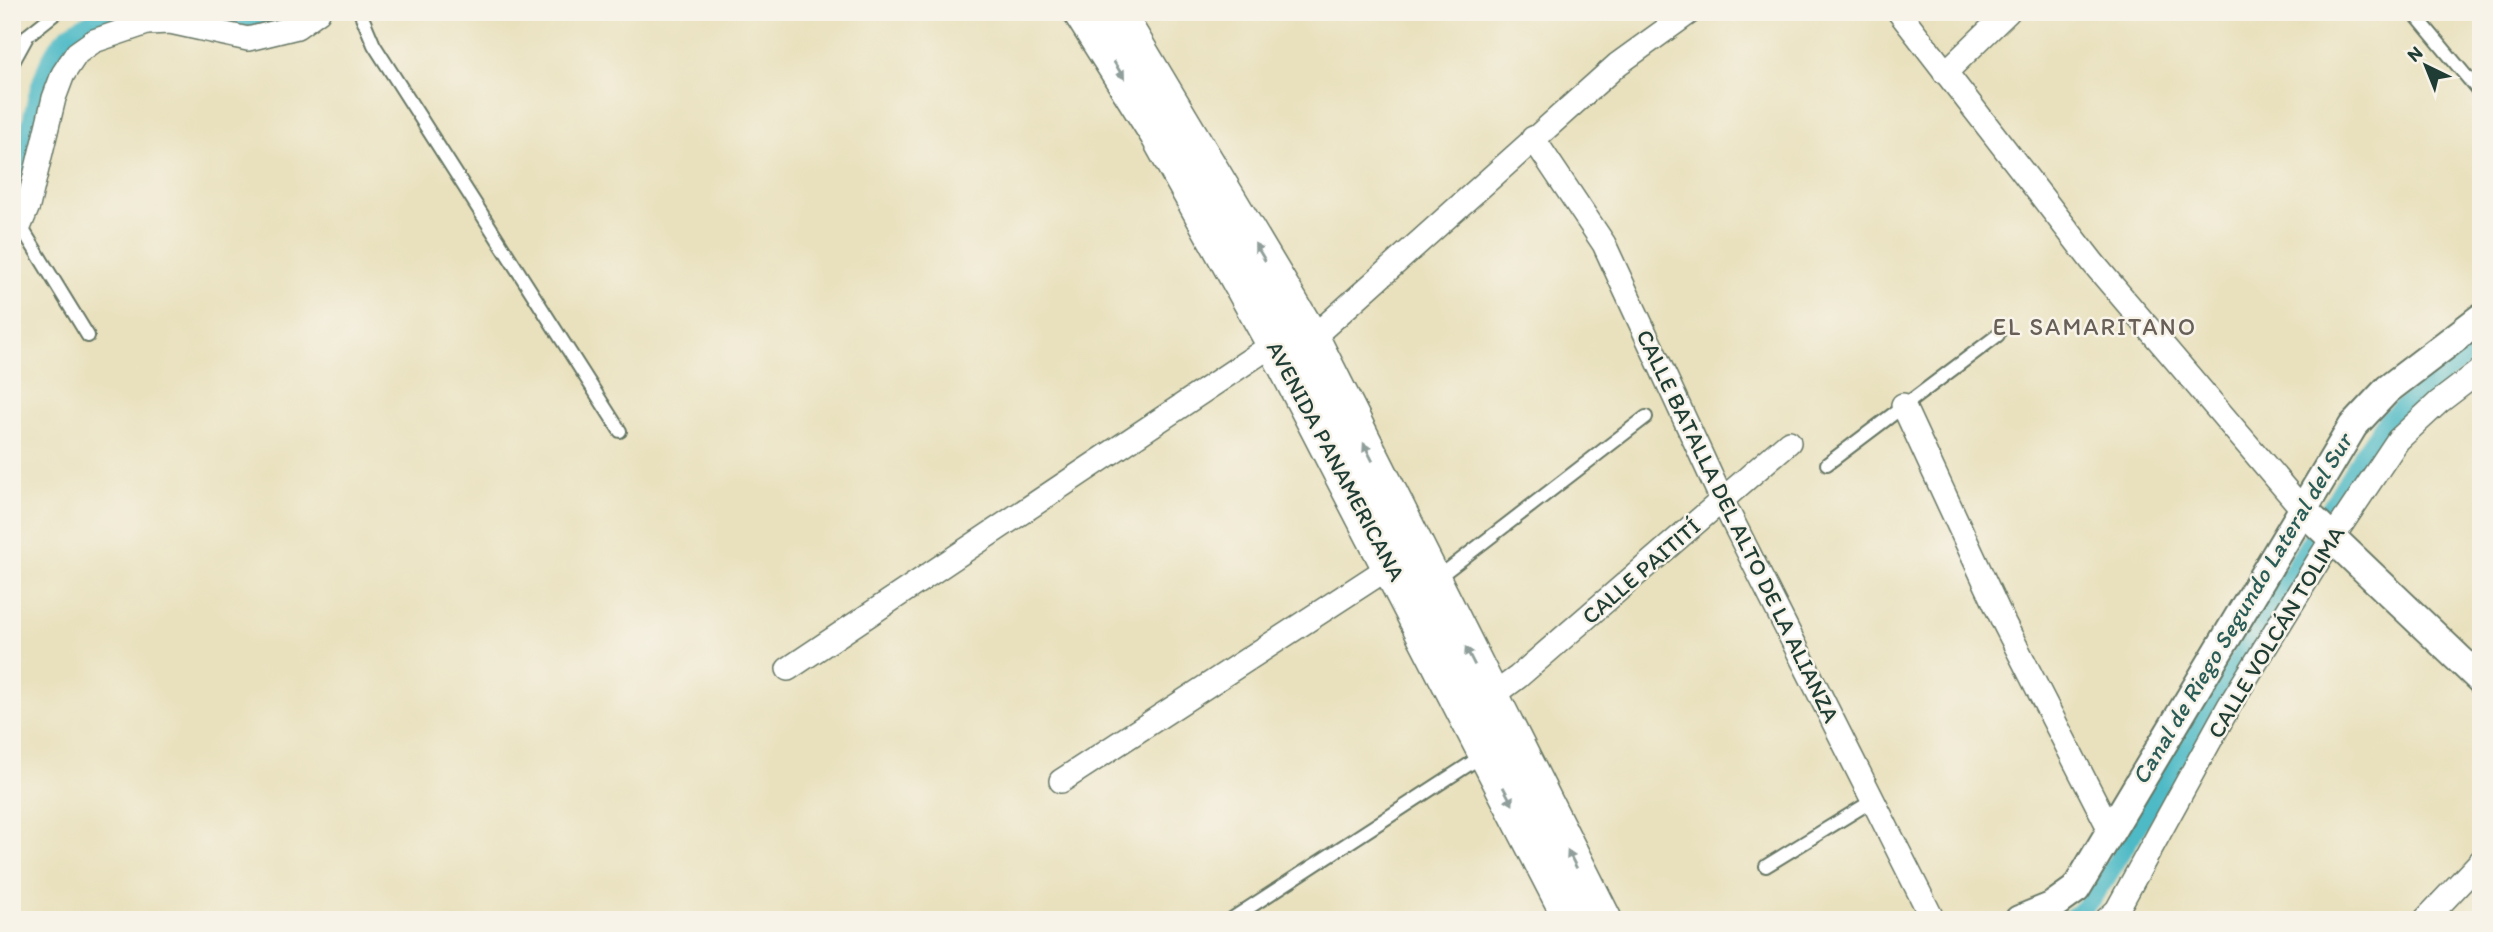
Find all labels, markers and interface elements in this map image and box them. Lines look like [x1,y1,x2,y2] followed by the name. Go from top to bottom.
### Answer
[2392,32,2462,102] north arrow
[2402,41,2427,67] text: N
[1112,60,1125,80] one-way arrow
[1254,243,1266,262] one-way arrow
[1993,312,2197,341] district label: EL SAMARITANO
[1630,325,1846,727] street label: CALLE BATALLA DEL ALTO DE LA ALIANZA
[1261,336,1411,586] street label: AVENIDA PANAMERICANA
[2125,426,2359,789] water label: Canal de Riego Segundo Lateral del Sur
[1362,442,1373,462] one-way arrow
[1576,512,1706,630] street label: CALLE PAITITÍ
[2201,521,2351,743] street label: CALLE VOLCÁN TOLIMA
[1465,646,1476,666] one-way arrow
[1502,786,1514,806] one-way arrow
[1567,849,1578,869] one-way arrow

